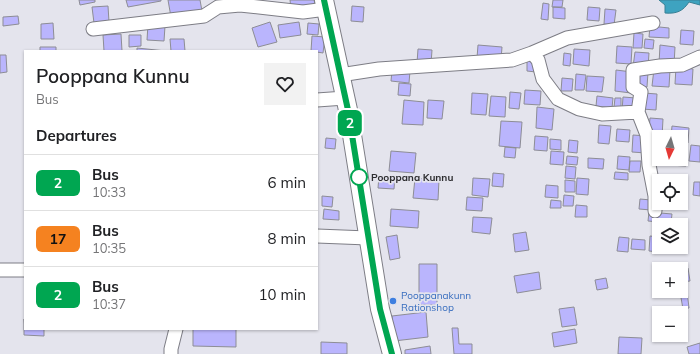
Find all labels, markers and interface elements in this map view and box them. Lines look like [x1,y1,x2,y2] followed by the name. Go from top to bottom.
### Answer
[264,63,306,105] button: heart
[36,64,190,88] text: Pooppana Kunnu
[36,91,59,107] text: Bus
[337,110,363,136] line badge: 2
[346,114,354,132] text: 2
[36,126,117,145] text: Departures
[652,130,688,166] north arrow
[652,130,688,342] map controls
[92,165,119,184] text: Bus
[350,168,368,186] marker: Pooppana Kunnu
[371,171,453,184] place label: Pooppana Kunnu
[268,173,306,192] text: 6 min
[54,174,62,192] text: 2
[652,174,688,210] button: locate
[92,184,126,200] text: 10:33
[652,218,688,254] button: layers
[92,221,119,240] text: Bus
[268,229,306,248] text: 8 min
[50,230,66,248] text: 17
[92,240,126,256] text: 10:35
[652,262,688,298] button: +
[92,277,119,296] text: Bus
[259,285,306,304] text: 10 min
[54,286,62,304] text: 2
[401,289,471,314] place label: Pooppanakunn Rationshop
[92,296,126,312] text: 10:37
[388,296,398,306] marker: Pooppanakunn Rationshop
[652,306,688,342] button: −

